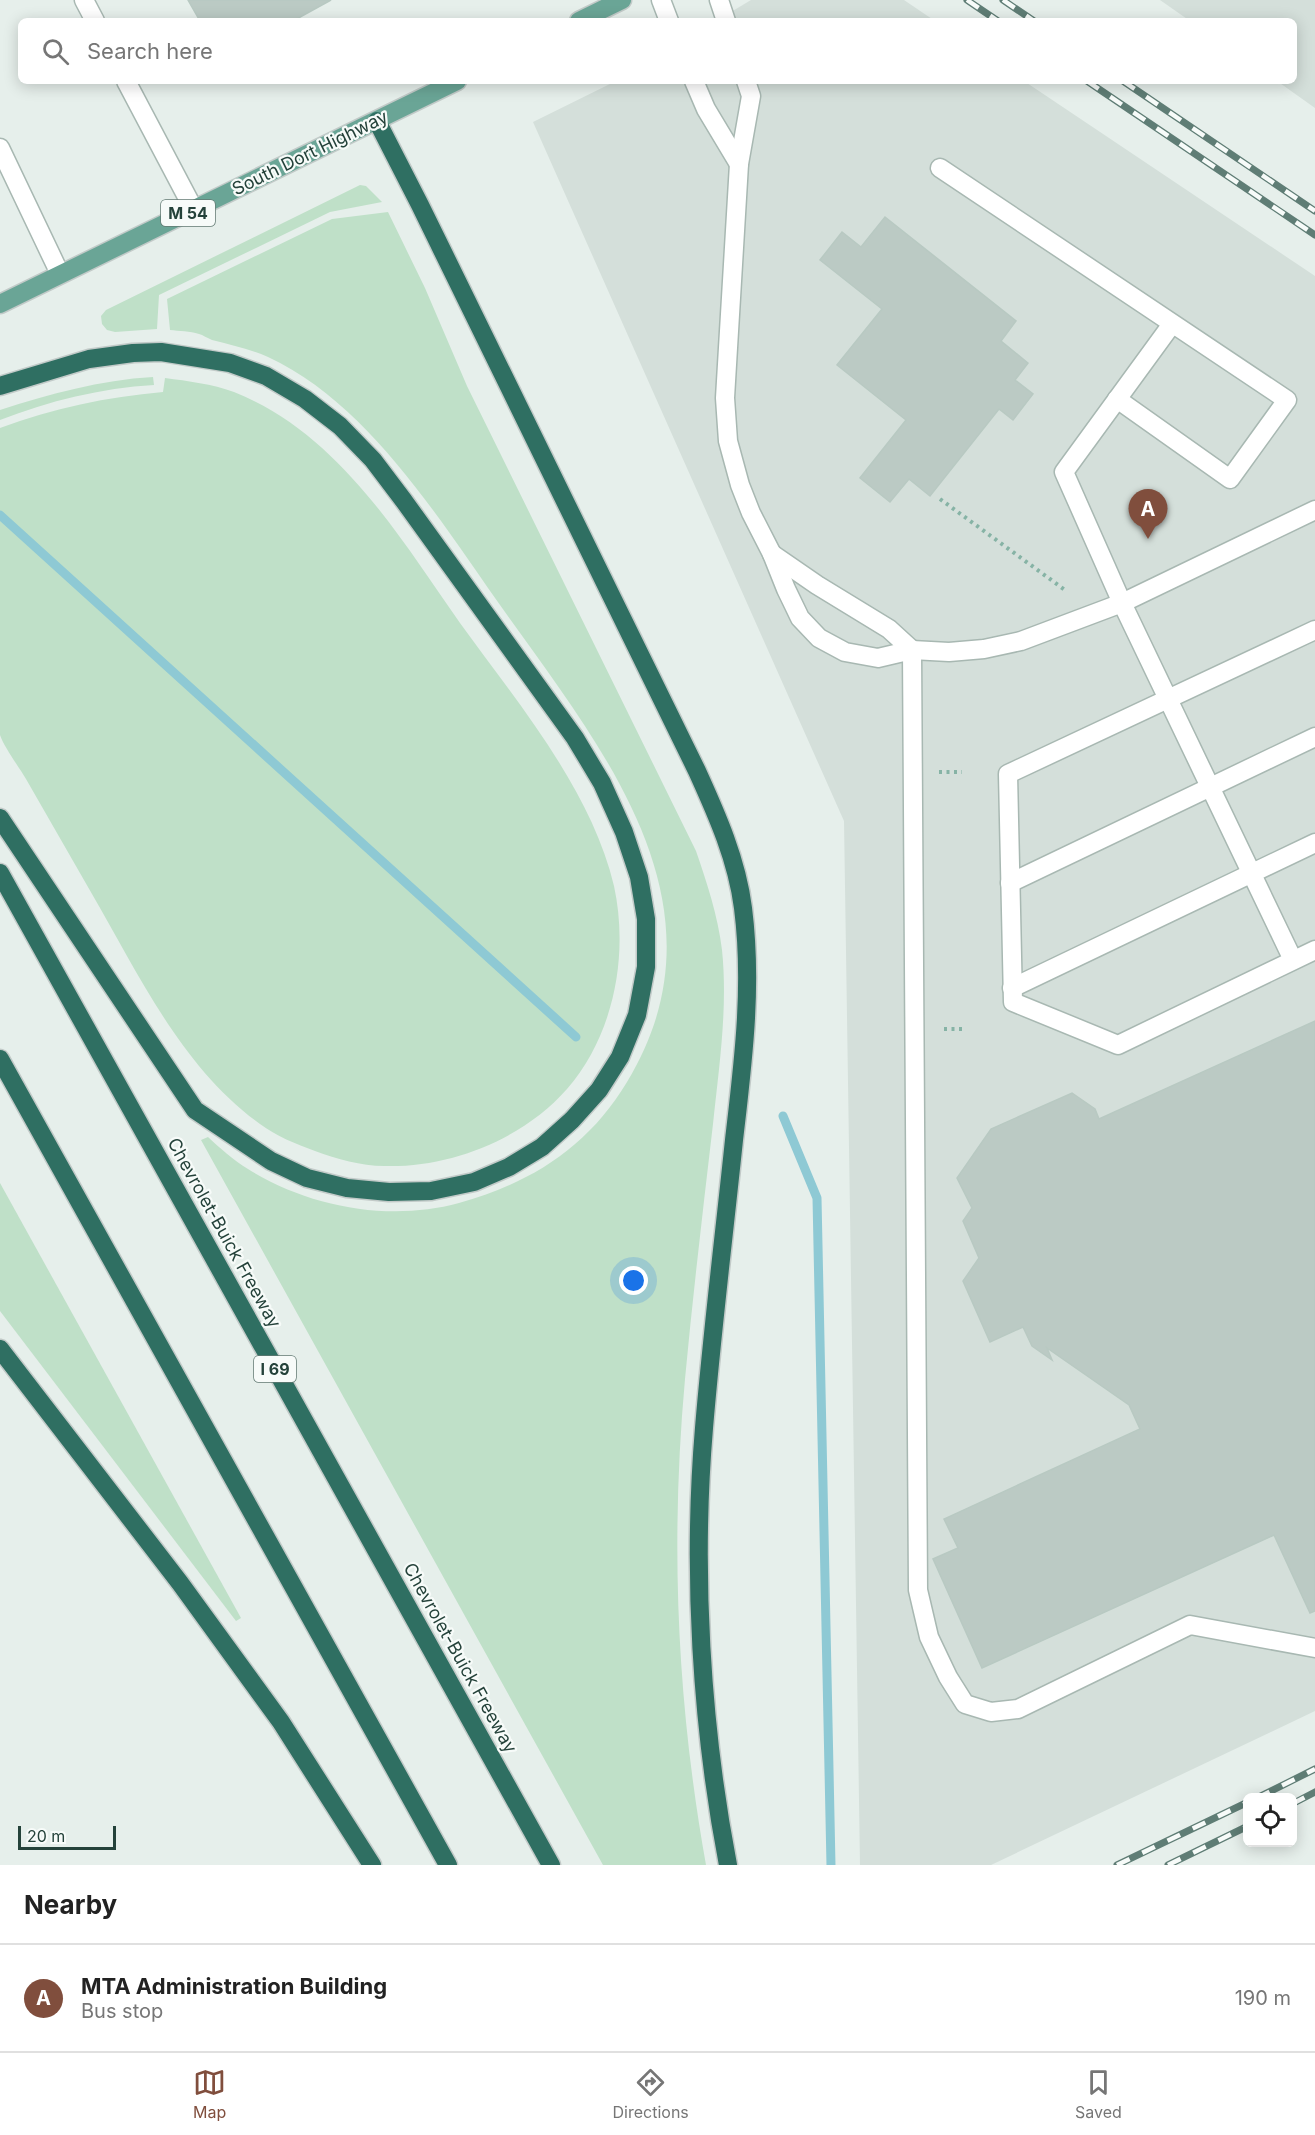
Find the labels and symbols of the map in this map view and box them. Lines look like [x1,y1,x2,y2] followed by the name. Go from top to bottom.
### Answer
[229,106,391,199] street label: South Dort Highway
[161,200,215,226] road number: M 54
[1128,490,1168,539] pin: A
[163,1134,285,1331] street label: Chevrolet-Buick Freeway
[619,1266,648,1295] your location
[254,1356,296,1382] road number: I 69
[399,1559,521,1756] street label: Chevrolet-Buick Freeway
[18,1823,116,1850] scale bar

